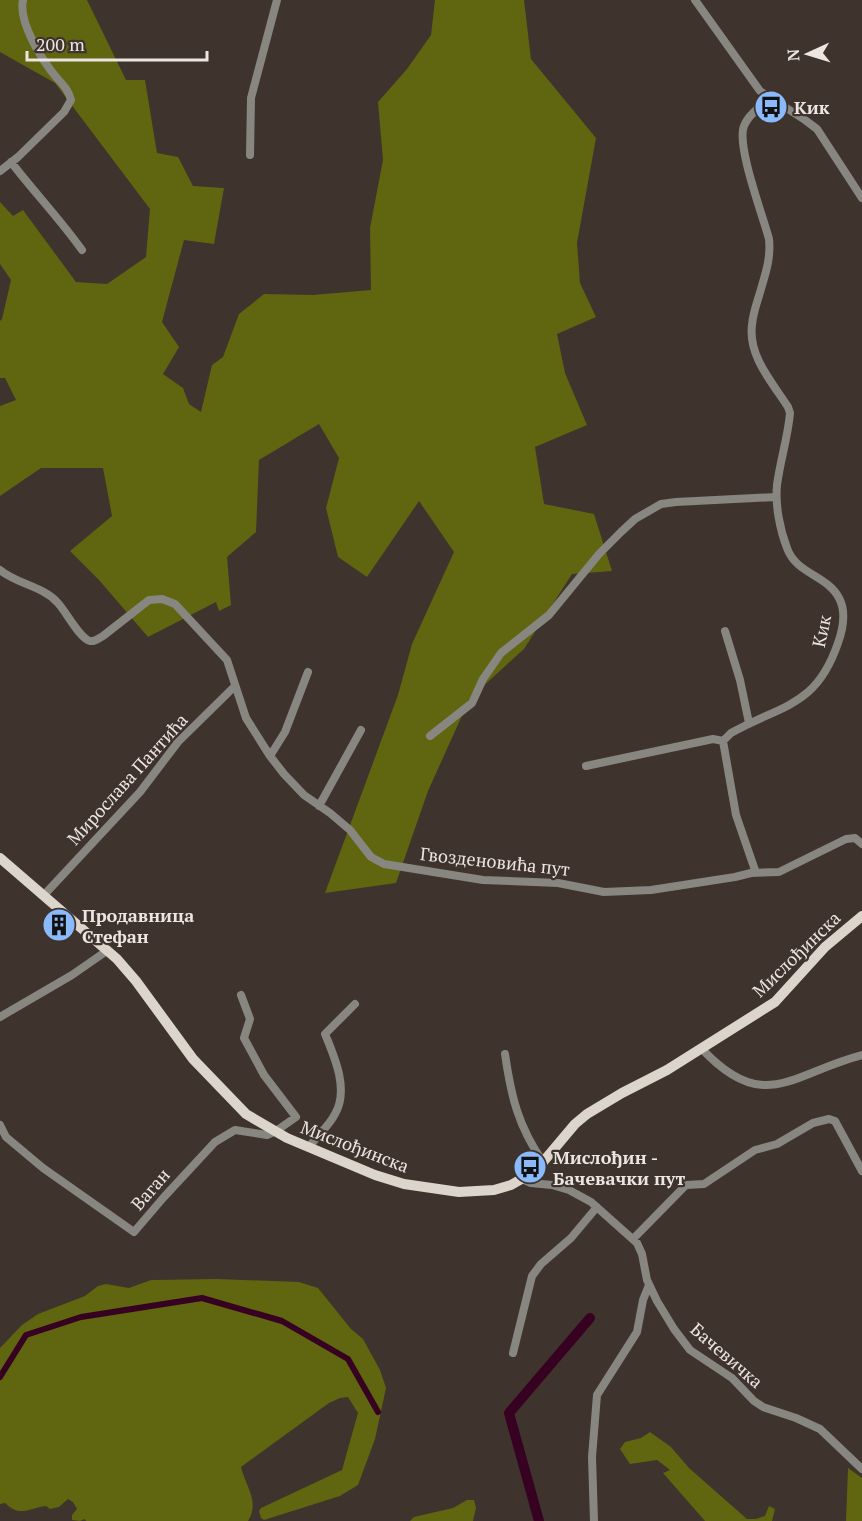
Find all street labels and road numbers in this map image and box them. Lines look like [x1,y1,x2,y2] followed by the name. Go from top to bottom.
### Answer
[806,612,836,649] street label: Кик
[61,708,193,850] street label: Мирослава Пантића
[419,841,571,881] street label: Гвозденовића пут
[747,906,845,1002] street label: Мислођинска
[298,1114,412,1178] street label: Мислођинска
[125,1163,175,1215] street label: Ваган
[686,1317,768,1393] street label: Бачевичка

